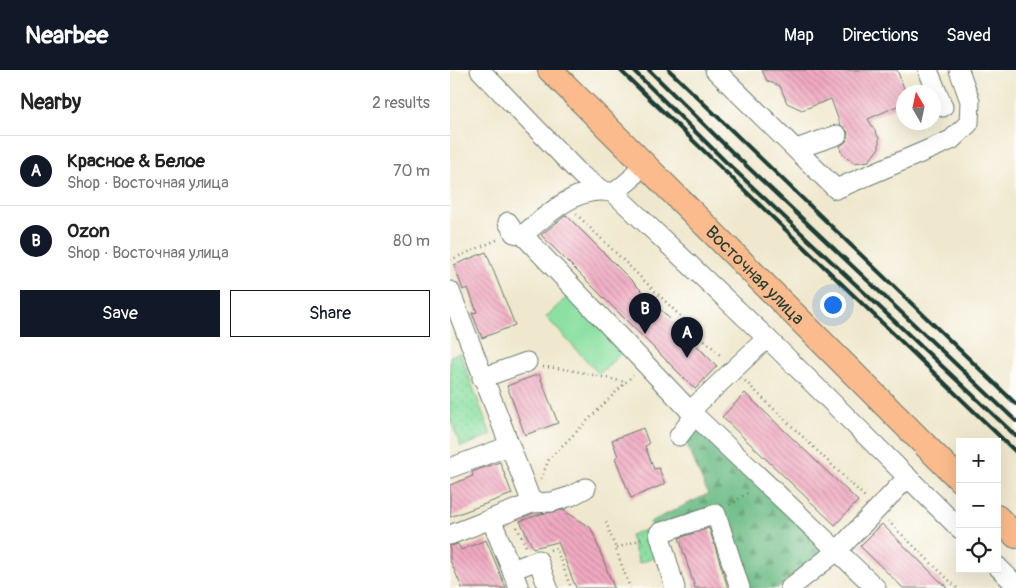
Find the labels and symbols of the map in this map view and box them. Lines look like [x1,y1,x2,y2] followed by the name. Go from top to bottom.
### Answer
[896,85,941,130] north arrow
[700,221,809,330] street label: Восточная улица
[820,292,846,318] your location
[629,293,661,334] pin: B
[671,317,703,358] pin: A

